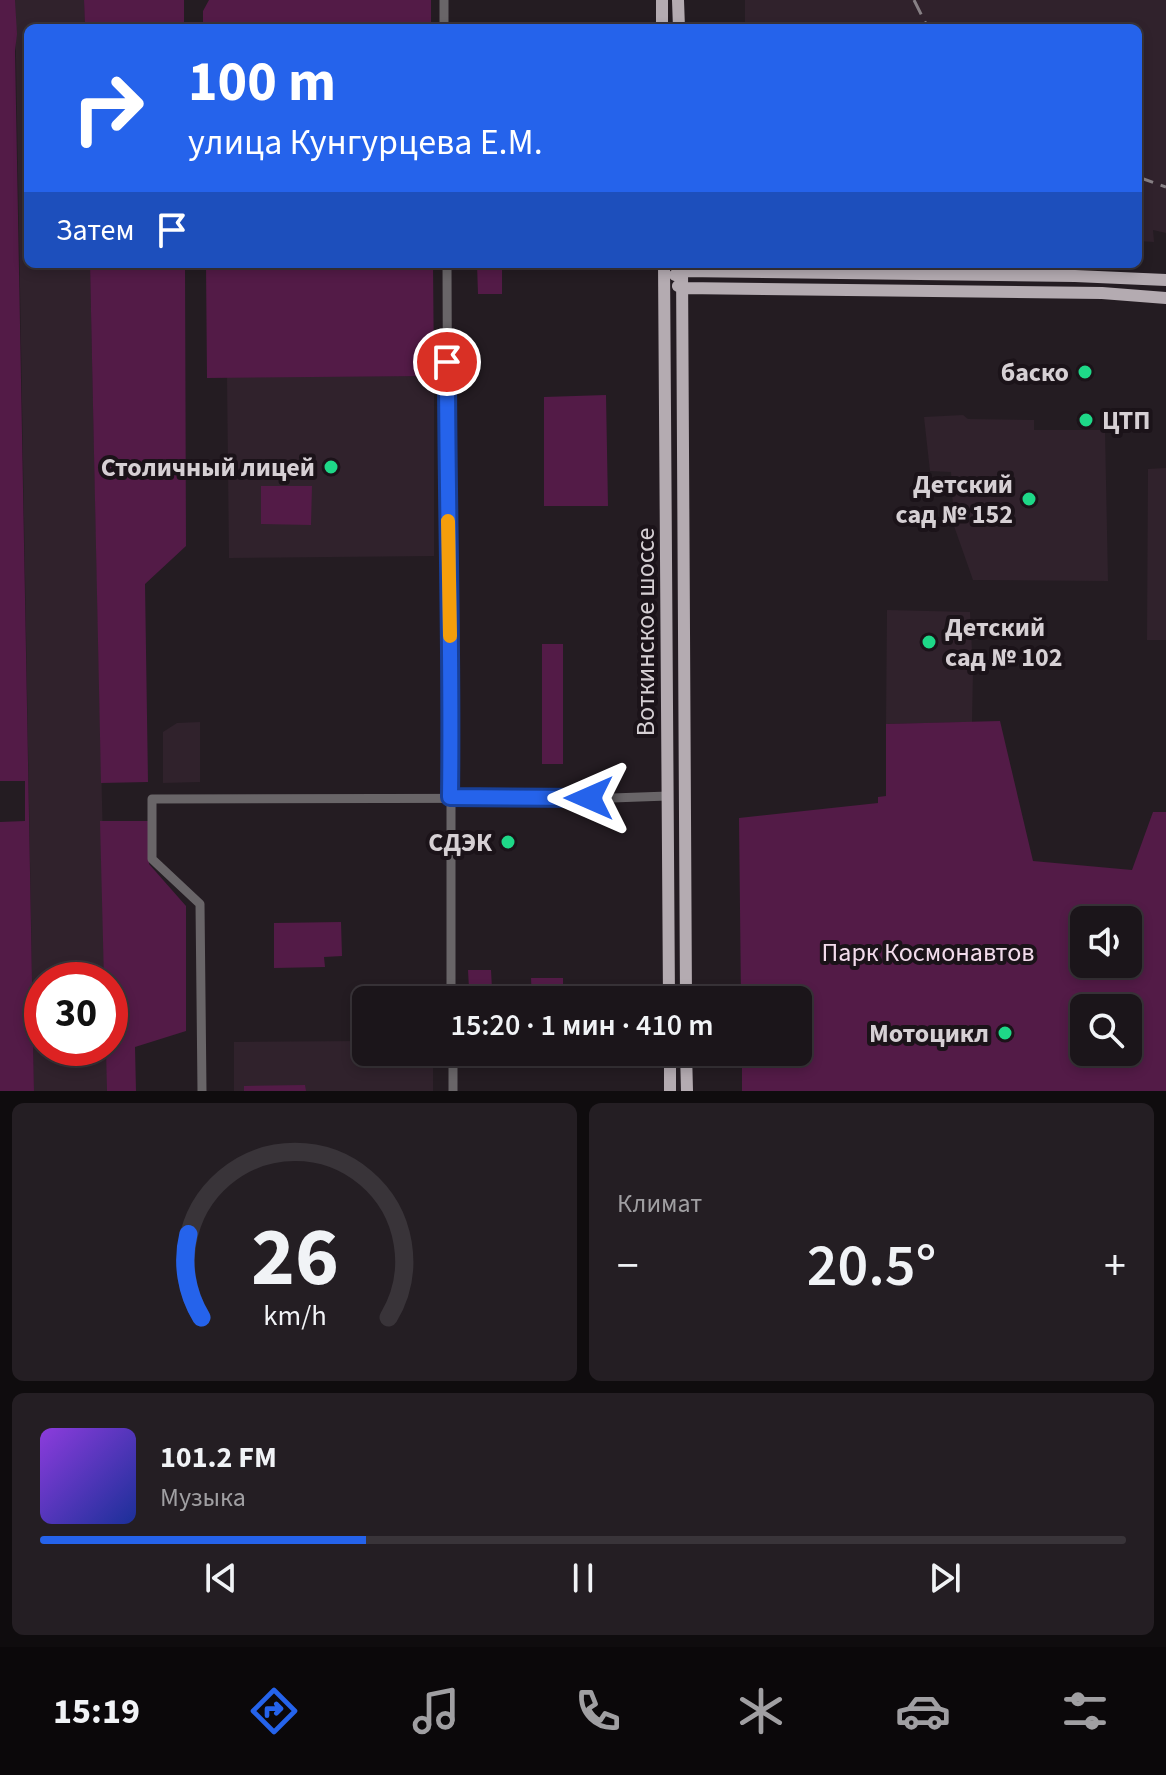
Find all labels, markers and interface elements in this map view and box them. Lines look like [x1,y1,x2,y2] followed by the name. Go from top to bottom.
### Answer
[188,43,336,122] text: 100 m
[56,56,160,160] icon: right
[188,117,543,168] text: улица Кунгурцева Е.М.
[150,208,194,252] icon: arrive
[56,209,134,252] text: Затем
[413,328,481,396] pin
[425,340,469,384] icon: arrive
[1001,354,1069,391] place label: баско
[1076,363,1094,381] marker: баско
[1102,402,1151,439] place label: ЦТП
[1077,411,1095,429] marker: ЦТП
[101,449,315,486] place label: Столичный лицей
[322,458,340,476] marker: Столичный лицей
[896,466,1013,533] place label: Детский сад № 152
[1020,490,1038,508] marker: Детский сад № 152
[627,528,664,736] street label: Воткинское шоссе
[945,609,1063,676] place label: Детский сад № 102
[920,633,938,651] marker: Детский сад № 102
[547,756,631,840] position arrow
[428,824,493,861] place label: СДЭК
[499,833,517,851] marker: СДЭК
[1070,906,1142,1066] map controls
[1070,906,1142,978] button: sound
[822,934,1034,971] park label: Парк Космонавтов
[24,962,128,1066] speed limit sign: 30
[1070,994,1142,1066] button: search
[451,1004,713,1047] text: 15:20 · 1 мин · 410 m
[869,1015,989,1052] place label: Мотоцикл
[996,1024,1014,1042] marker: Мотоцикл
[617,1185,702,1222] text: Климат
[251,1199,338,1317] text: 26
[807,1224,936,1309] text: 20.5°
[617,1235,639,1298] text: −
[1104,1235,1126,1298] text: +
[263,1296,326,1336] text: km/h
[160,1436,277,1479] text: 101.2 FM
[160,1479,246,1516] text: Музыка
[199,1556,243,1600] icon: previous
[561,1556,605,1600] icon: pause
[923,1556,967,1600] icon: next
[246,1683,302,1739] icon: directions
[408,1683,464,1739] icon: music
[570,1683,626,1739] icon: phone
[733,1683,789,1739] icon: climate
[895,1683,951,1739] icon: car
[1057,1683,1113,1739] icon: filters
[53,1686,140,1737] text: 15:19

